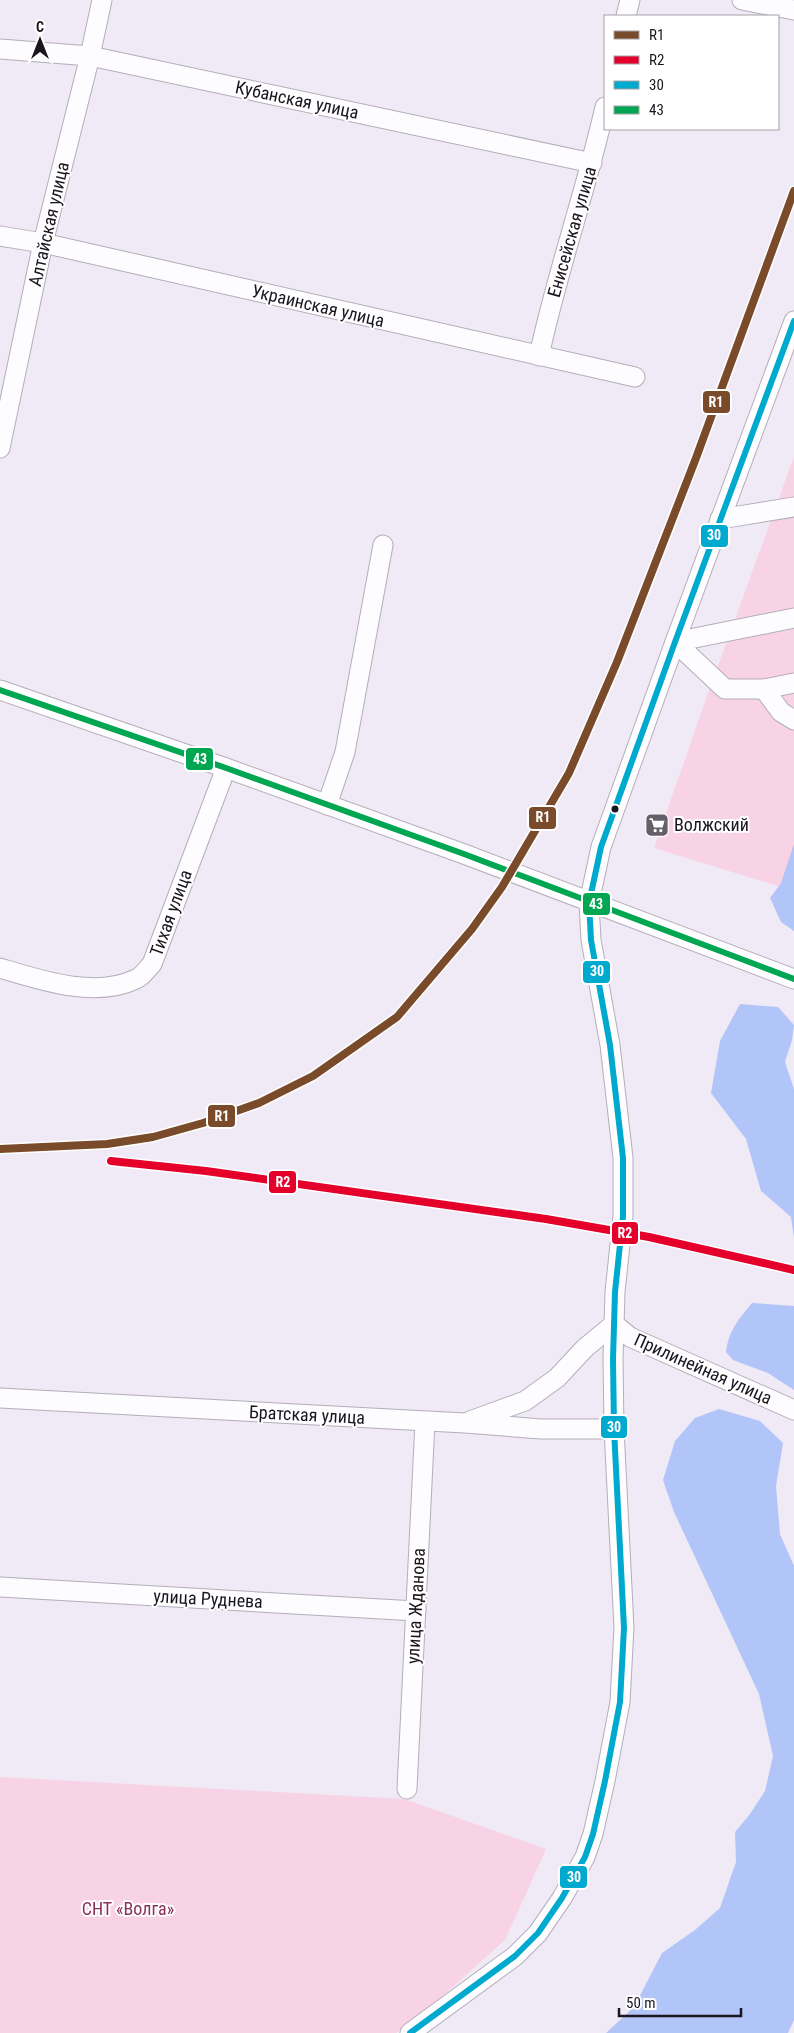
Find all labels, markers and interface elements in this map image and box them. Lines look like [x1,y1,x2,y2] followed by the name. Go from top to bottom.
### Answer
[15,15,65,65] north arrow
[604,15,779,130] legend
[36,19,44,35] text: С
[649,26,664,44] text: R1
[649,51,664,69] text: R2
[233,76,361,123] street label: Кубанская улица
[649,76,664,94] text: 30
[649,101,664,119] text: 43
[24,160,73,288] street label: Алтайская улица
[543,164,600,300] street label: Енисейская улица
[250,280,386,331] street label: Украинская улица
[702,390,731,414] line badge: R1
[709,394,723,410] text: R1
[700,524,729,548] line badge: 30
[707,527,721,543] text: 30
[185,747,214,771] line badge: 43
[193,751,207,767] text: 43
[610,804,620,814] unlabelled marker
[528,806,557,830] line badge: R1
[536,809,550,825] text: R1
[644,812,670,838] supermarket icon: Волжский
[674,814,749,835] place label: Волжский
[145,867,196,959] street label: Тихая улица
[582,892,611,916] line badge: 43
[589,896,603,912] text: 43
[582,960,611,984] line badge: 30
[590,963,604,979] text: 30
[207,1104,236,1128] line badge: R1
[215,1108,229,1124] text: R1
[268,1170,297,1194] line badge: R2
[276,1174,290,1190] text: R2
[611,1221,639,1245] line badge: R2
[618,1225,632,1241] text: R2
[631,1329,775,1408] street label: Прилинейная улица
[248,1401,366,1428] street label: Братская улица
[600,1415,628,1439] line badge: 30
[607,1419,621,1435] text: 30
[402,1547,429,1664] street label: улица Жданова
[153,1585,263,1612] street label: улица Руднева
[559,1865,588,1889] line badge: 30
[567,1869,581,1885] text: 30
[82,1898,174,1919] park label: СНТ «Волга»
[619,1986,742,2018] scale bar
[626,1994,656,2012] text: 50 m

